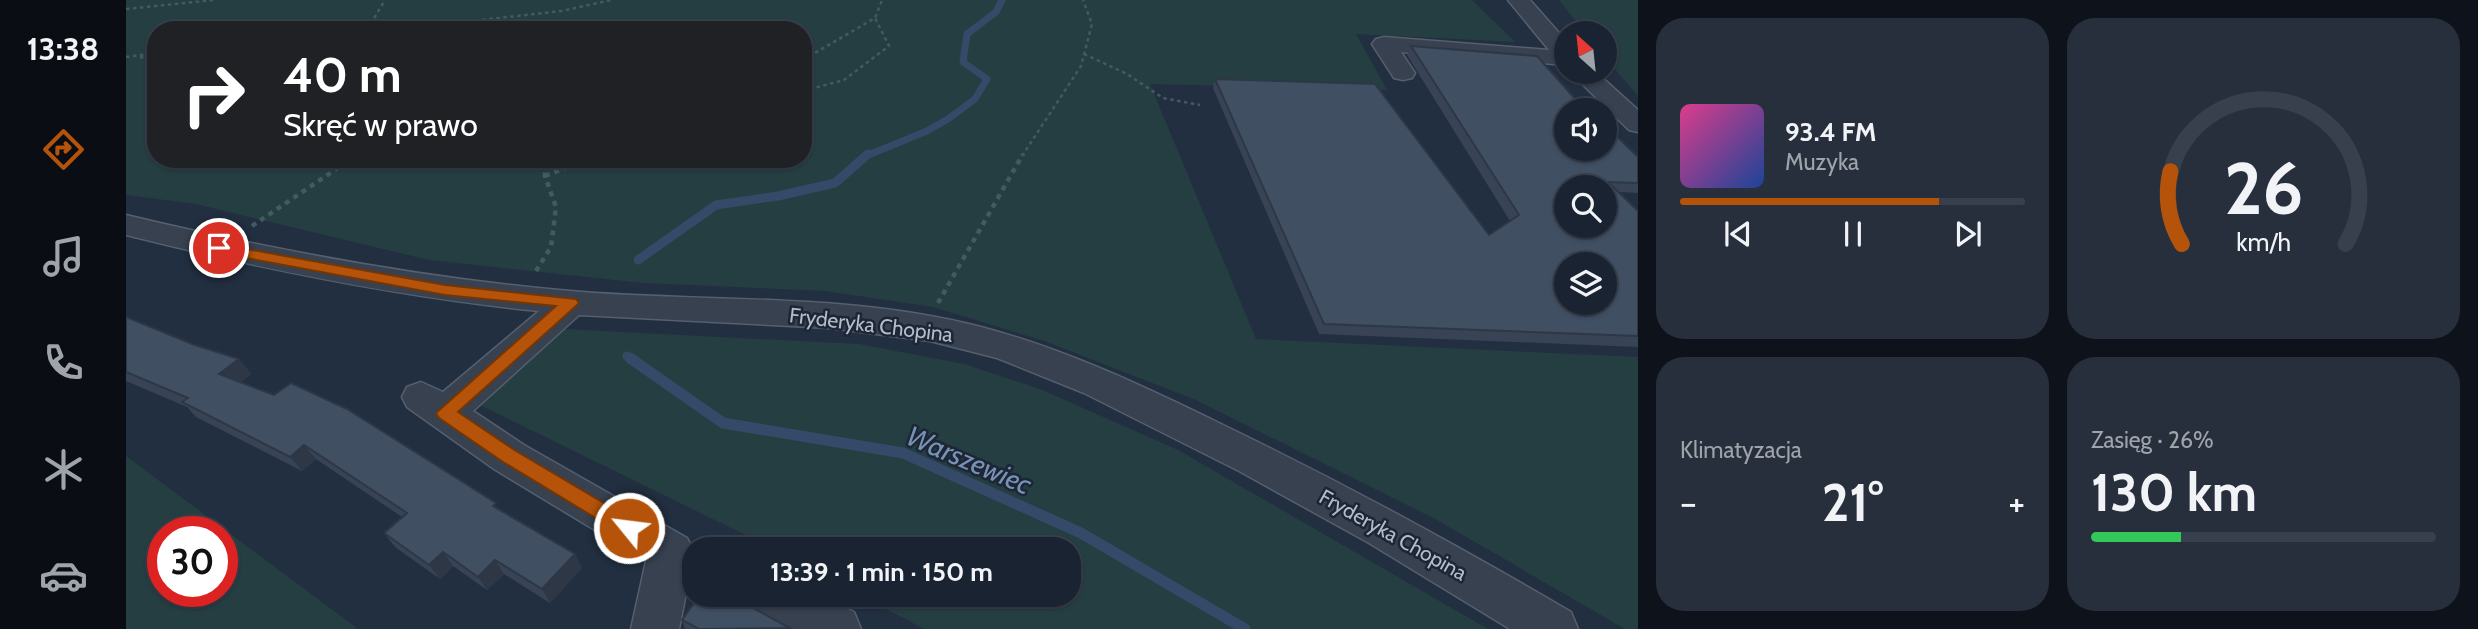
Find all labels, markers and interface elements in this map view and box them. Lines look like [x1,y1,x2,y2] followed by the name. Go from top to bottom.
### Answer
[1554,21,1617,84] north arrow
[1554,21,1617,315] map controls
[27,29,99,68] text: 13:38
[283,45,402,104] text: 40 m
[168,49,259,140] icon: right
[1554,98,1617,161] button: sound
[283,105,478,144] text: Skręć w prawo
[1785,116,1876,148] text: 93.4 FM
[39,125,88,174] icon: directions
[2224,145,2303,233] text: 26
[1785,148,1859,176] text: Muzyka
[1554,175,1617,238] button: search
[1719,215,1757,253] icon: previous
[1834,215,1872,253] icon: pause
[1949,215,1987,253] icon: next
[189,218,249,278] pin
[2236,227,2291,257] text: km/h
[200,229,238,267] icon: arrive
[39,232,88,281] icon: music
[1554,252,1617,315] button: layers
[788,302,954,347] street label: Fryderyka Chopina
[39,338,88,387] icon: phone
[901,419,1037,502] water label: Warszewiec
[2091,426,2214,454] text: Zasięg · 26%
[1680,436,1802,464] text: Klimatyzacja
[39,445,88,494] icon: climate
[2091,461,2257,524] text: 130 km
[1822,471,1883,534] text: 21°
[1680,479,1697,526] text: −
[2008,479,2025,526] text: +
[1315,484,1471,585] street label: Fryderyka Chopina
[592,491,666,565] position arrow
[147,516,238,607] speed limit sign: 30
[39,551,88,600] icon: car
[770,556,993,588] text: 13:39 · 1 min · 150 m

